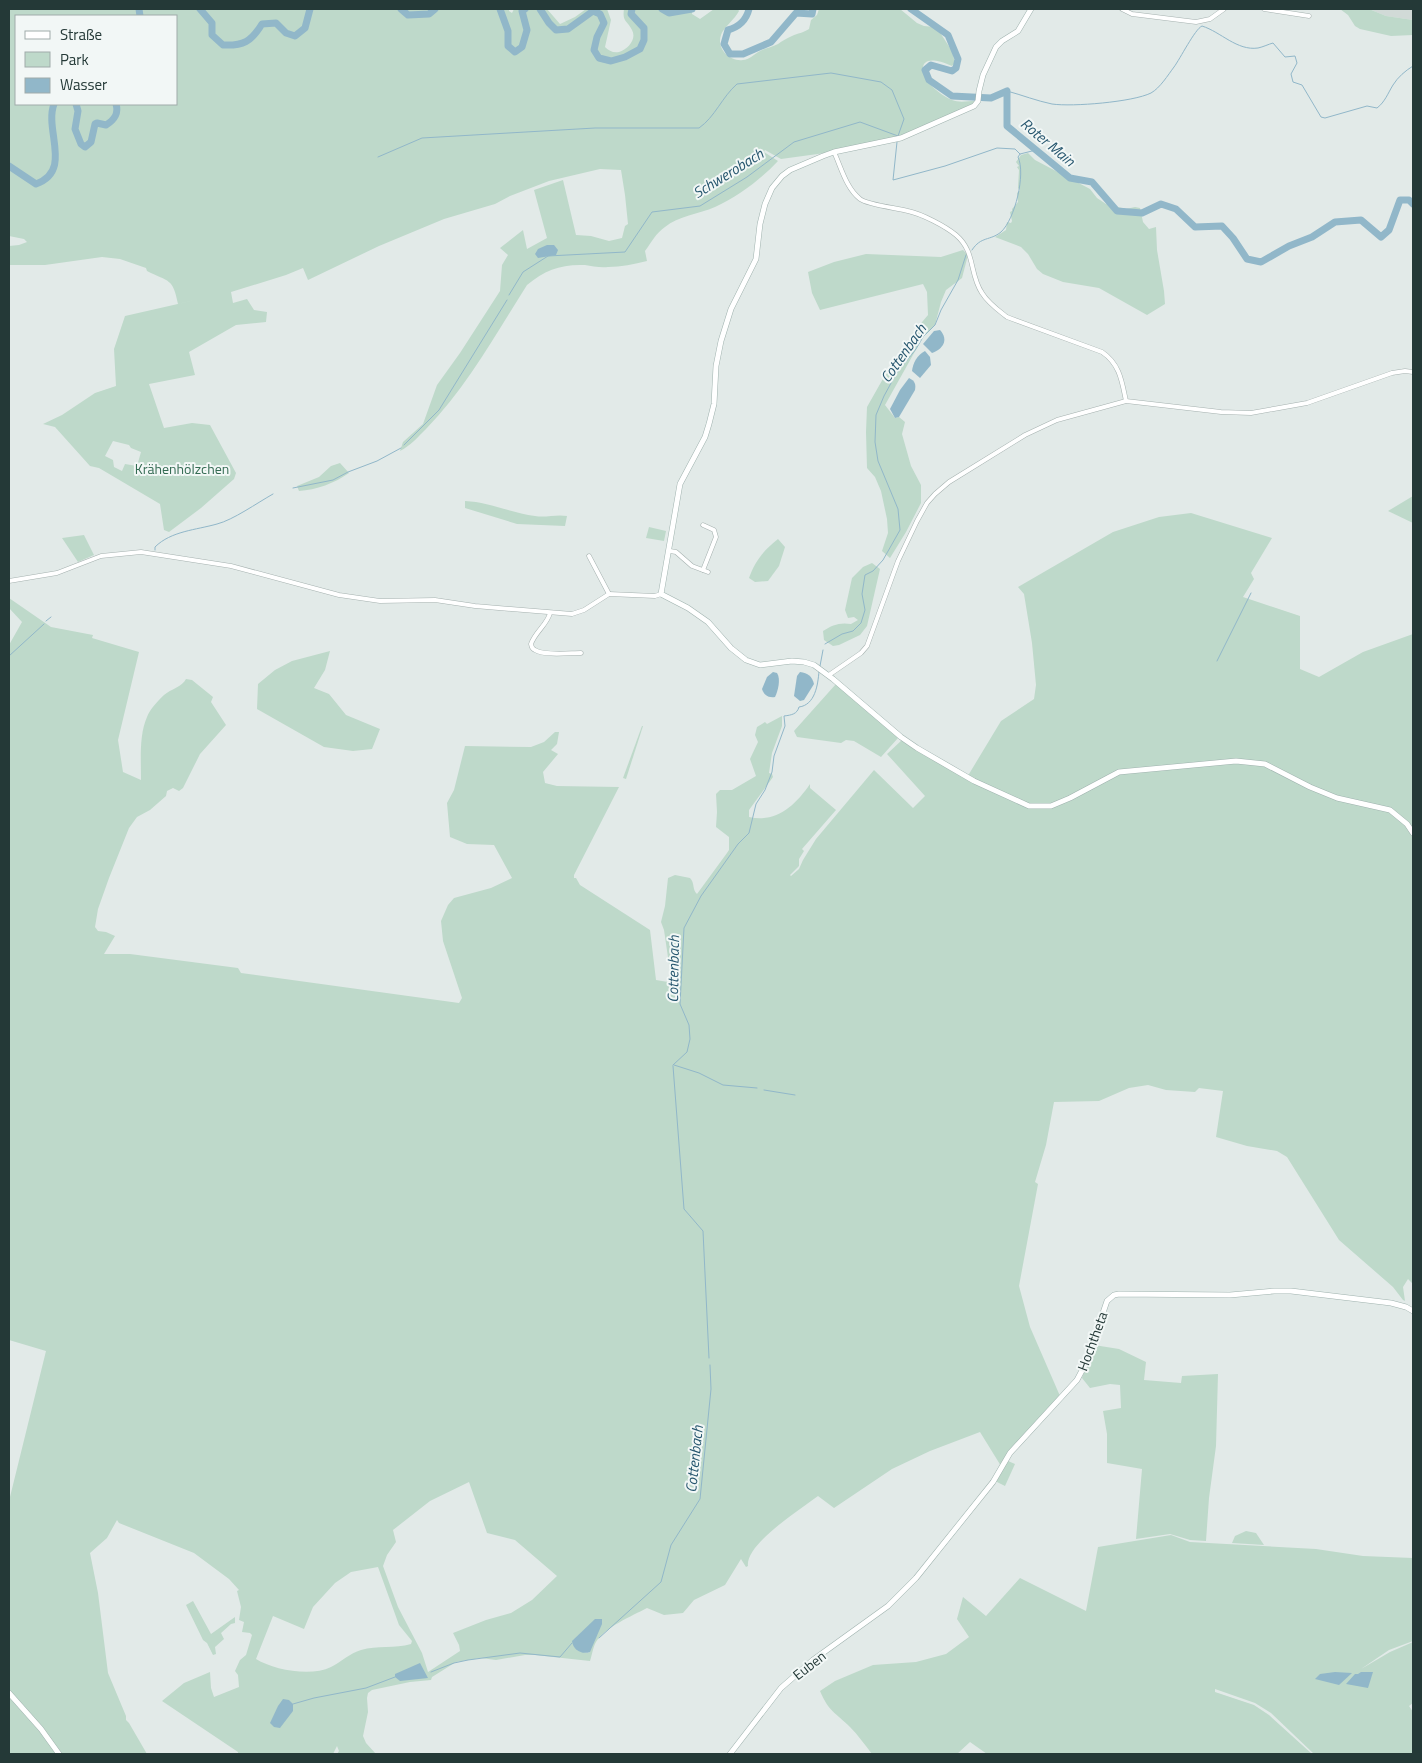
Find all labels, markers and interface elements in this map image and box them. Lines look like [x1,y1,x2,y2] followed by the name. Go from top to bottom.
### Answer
[15,15,178,105] legend
[60,23,102,46] text: Straße
[60,48,89,71] text: Park
[60,73,107,96] text: Wasser
[1016,112,1081,172] water label: Roter Main
[688,142,768,204] water label: Schwerobach
[874,318,932,387] water label: Cottenbach
[135,458,229,479] park label: Krähenhölzchen
[661,935,685,1003] water label: Cottenbach
[1072,1308,1112,1374] street label: Hochtheta
[679,1424,709,1494] water label: Cottenbach
[788,1645,830,1685] street label: Euben

